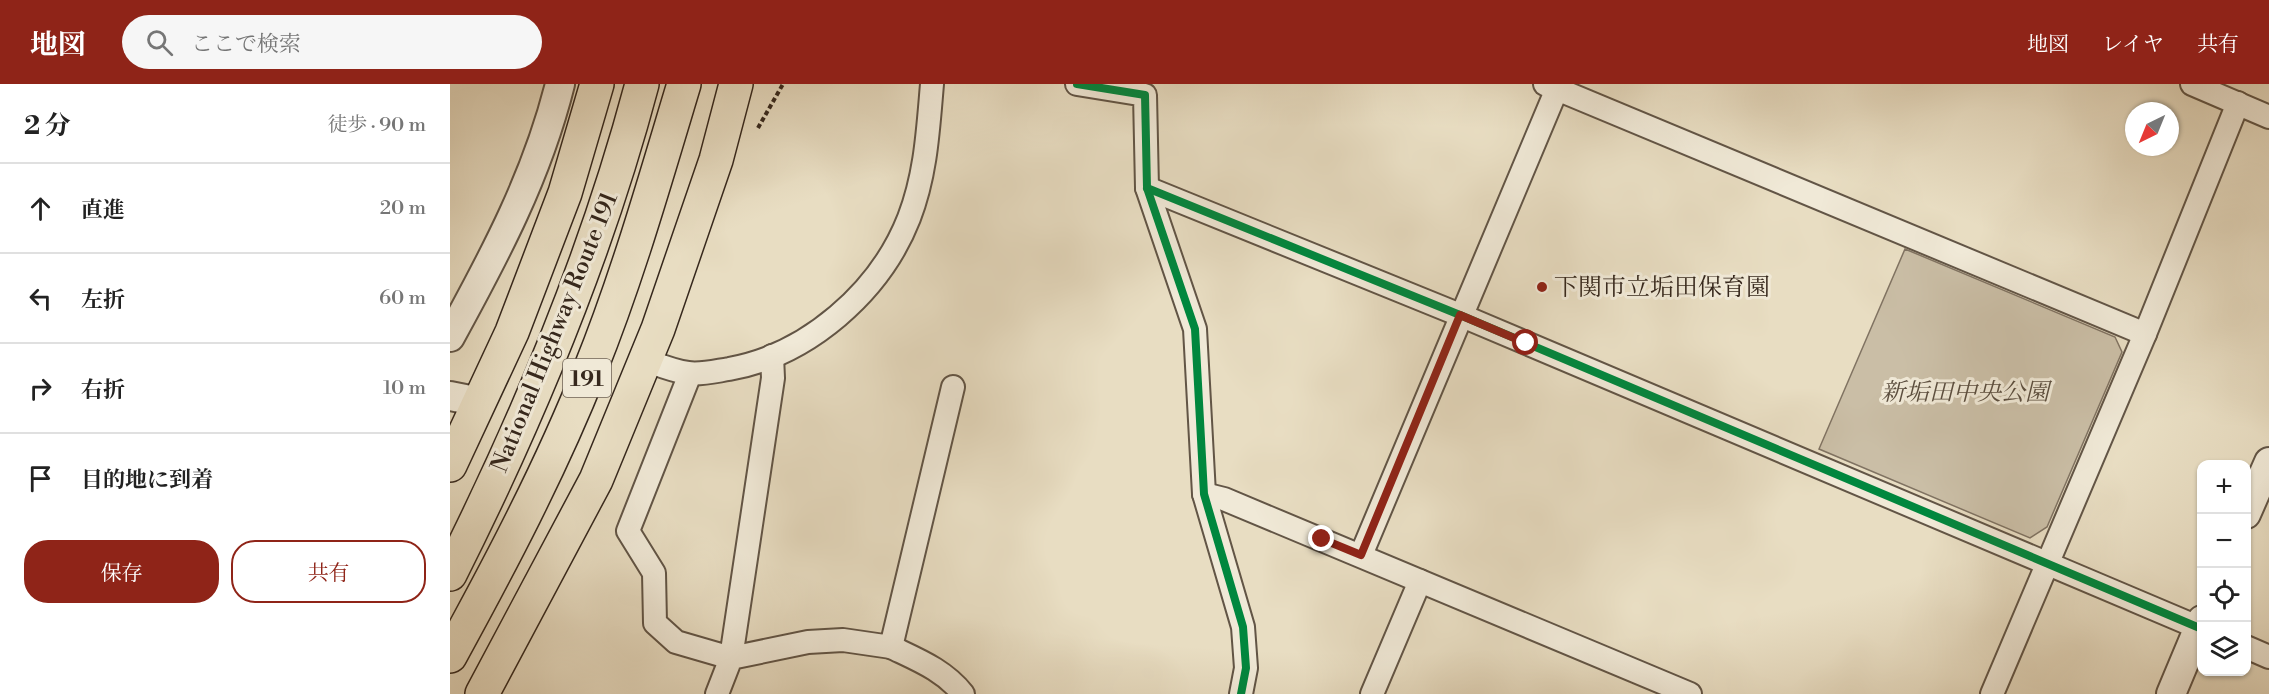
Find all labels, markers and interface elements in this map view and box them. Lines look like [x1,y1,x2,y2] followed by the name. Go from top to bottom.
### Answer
[122,15,542,69] search box
[143,26,176,59] icon: search
[30,28,86,63] text: 地図
[191,31,301,58] text: ここで検索
[2027,32,2069,58] text: 地図
[2102,32,2164,58] text: レイヤ
[2197,32,2239,58] text: 共有
[2125,102,2179,156] north arrow
[24,110,70,142] text: 2 分
[327,113,426,138] text: 徒歩 · 90 m
[485,188,623,476] street label: National Highway Route 191
[24,192,57,225] icon: ahead
[380,196,426,221] text: 20 m
[81,197,125,224] text: 直進
[1554,273,1770,303] place label: 下関市立垢田保育園
[1535,280,1549,294] marker: 下関市立垢田保育園
[24,282,57,315] icon: left
[379,286,426,311] text: 60 m
[81,287,125,314] text: 左折
[1512,329,1538,355] route start
[563,359,611,397] road number: 191
[24,372,57,405] icon: right
[383,376,426,401] text: 10 m
[81,377,125,404] text: 右折
[1881,378,2053,408] park label: 新垢田中央公園
[2197,460,2251,676] map controls
[2197,460,2251,514] button: +
[24,462,57,495] icon: arrive
[81,467,213,494] text: 目的地に到着
[2197,514,2251,568] button: −
[1308,525,1334,551] route end
[24,540,219,603] button: 保存
[231,540,426,603] button: 共有
[2197,568,2251,622] button: locate
[2197,622,2251,676] button: layers

